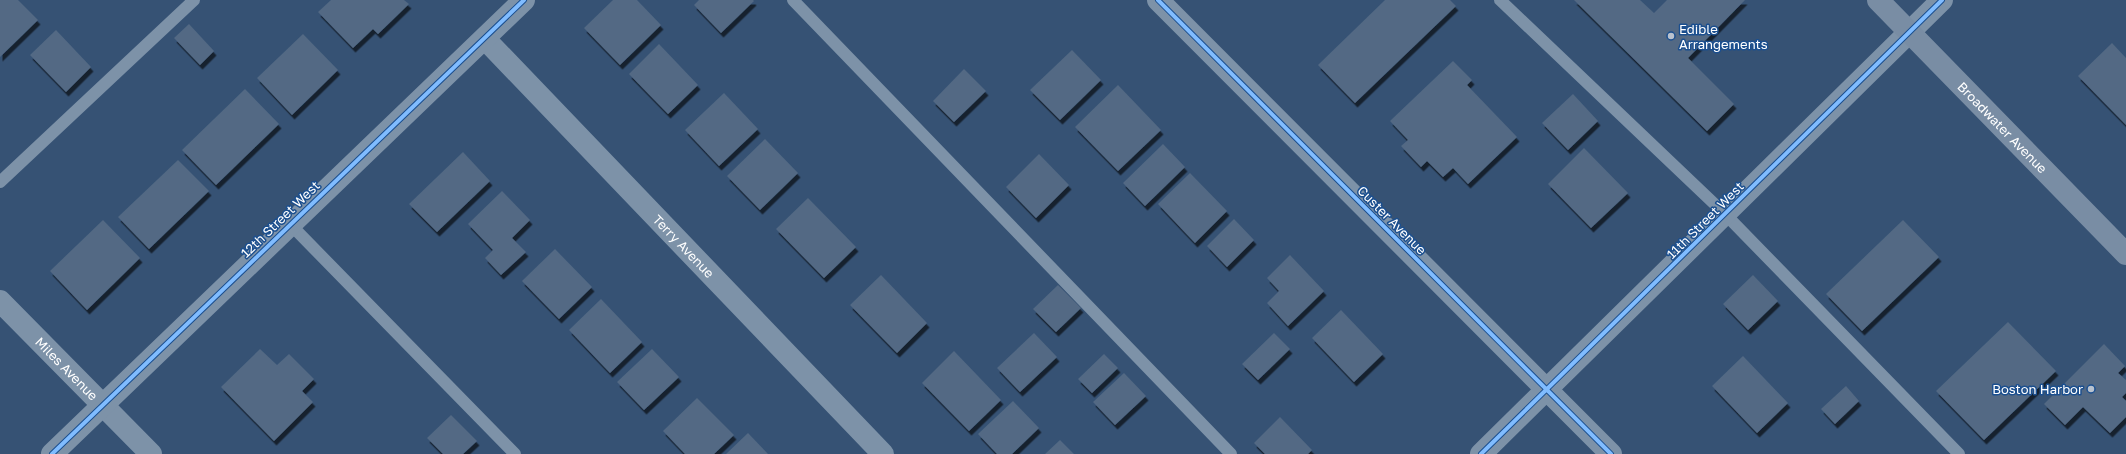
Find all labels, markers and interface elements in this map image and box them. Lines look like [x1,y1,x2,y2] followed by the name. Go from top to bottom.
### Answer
[1679,21,1768,52] place label: Edible Arrangements
[1666,31,1676,41] marker: Edible Arrangements
[1954,78,2050,176] street label: Broadwater Avenue
[237,177,323,261] street label: 12th Street West
[1663,178,1747,262] street label: 11th Street West
[1354,182,1430,258] street label: Custer Avenue
[650,211,718,281] street label: Terry Avenue
[32,334,101,404] street label: Miles Avenue
[1992,381,2083,397] place label: Boston Harbor
[2086,384,2096,394] marker: Boston Harbor

